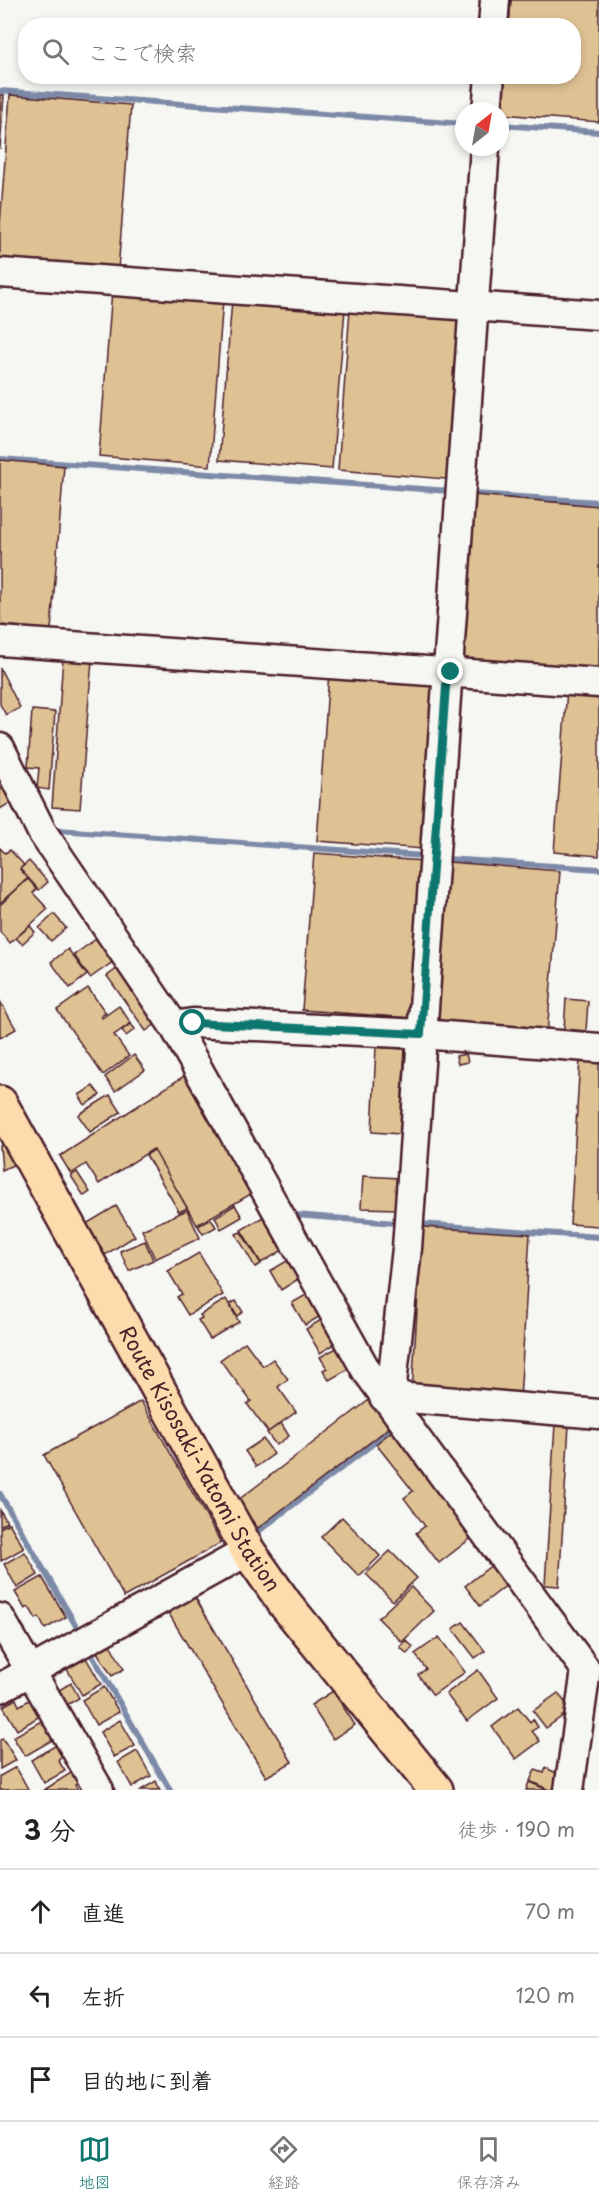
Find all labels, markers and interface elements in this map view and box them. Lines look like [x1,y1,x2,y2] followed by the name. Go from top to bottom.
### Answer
[18,18,581,84] search box
[39,35,72,68] icon: search
[87,35,197,68] text: ここで検索
[455,102,509,156] north arrow
[437,658,463,684] route end
[179,1009,205,1035] route start
[112,1319,290,1598] street label: Route Kisosaki-Yatomi Station
[24,1810,75,1849] text: 3 分
[458,1814,575,1844] text: 徒歩 · 190 m
[24,1895,57,1928] icon: ahead
[81,1895,125,1928] text: 直進
[525,1896,575,1926] text: 70 m
[24,1979,57,2012] icon: left
[81,1979,125,2012] text: 左折
[516,1980,575,2010] text: 120 m
[24,2063,57,2096] icon: arrive
[81,2063,213,2096] text: 目的地に到着
[78,2133,111,2193] tab: 地図
[267,2133,300,2193] tab: 経路
[457,2133,521,2193] tab: 保存済み

